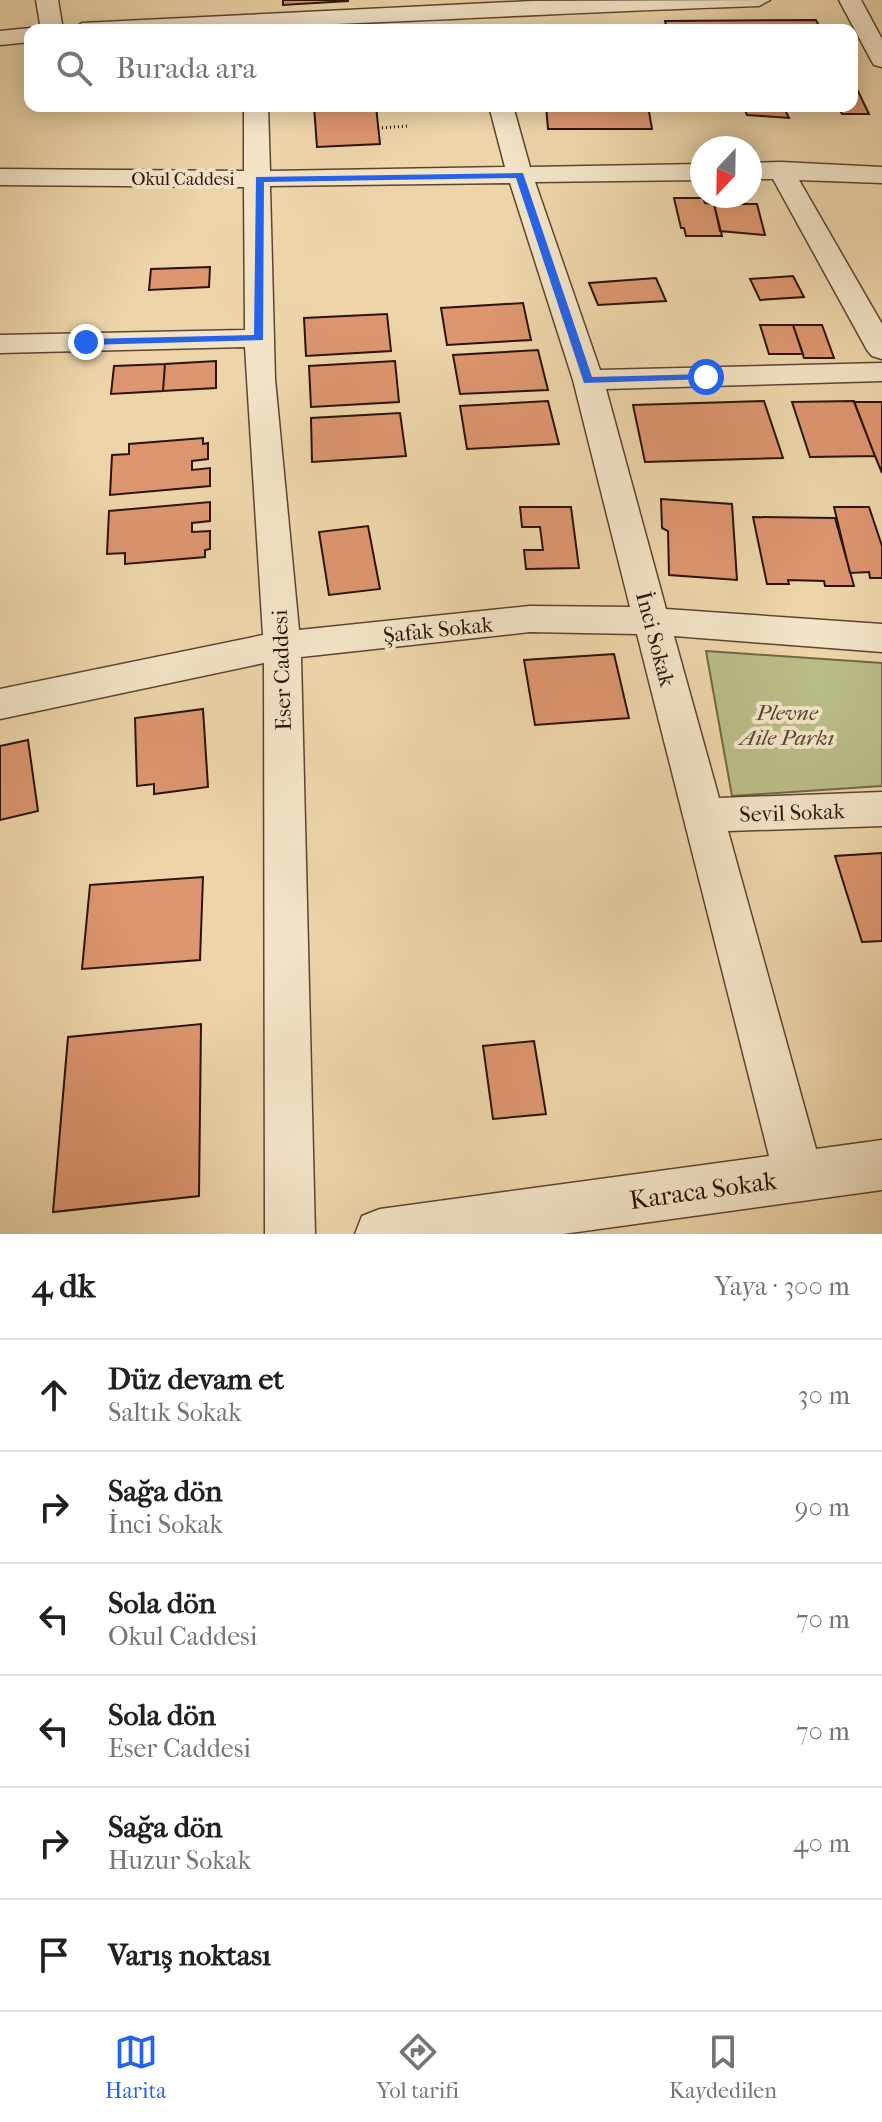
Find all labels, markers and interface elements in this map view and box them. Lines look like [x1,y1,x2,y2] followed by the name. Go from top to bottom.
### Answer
[24,24,858,112] search box
[52,46,96,90] icon: search
[116,51,256,86] text: Burada ara
[690,136,762,208] north arrow
[131,169,235,190] street label: Okul Caddesi
[68,324,104,360] route end
[688,359,724,395] route start
[630,589,681,690] street label: İnci Sokak
[267,609,297,731] street label: Eser Caddesi
[382,611,495,649] street label: Şafak Sokak
[737,700,834,751] park label: Plevne Aile Parkı
[739,798,846,828] street label: Sevil Sokak
[627,1165,779,1216] street label: Karaca Sokak
[32,1266,95,1306] text: 4 dk
[714,1271,850,1302] text: Yaya · 300 m
[108,1362,284,1397] text: Düz devam et
[32,1373,76,1417] icon: ahead
[798,1380,850,1411] text: 30 m
[108,1397,242,1428] text: Saltık Sokak
[108,1474,222,1509] text: Sağa dön
[32,1485,76,1529] icon: right
[795,1492,850,1523] text: 90 m
[108,1509,223,1540] text: İnci Sokak
[108,1586,216,1621] text: Sola dön
[32,1597,76,1641] icon: left
[796,1604,850,1635] text: 70 m
[108,1621,257,1652] text: Okul Caddesi
[108,1698,216,1733] text: Sola dön
[32,1709,76,1753] icon: left
[796,1716,850,1747] text: 70 m
[108,1733,251,1764] text: Eser Caddesi
[108,1810,222,1845] text: Sağa dön
[32,1821,76,1865] icon: right
[793,1828,850,1859] text: 40 m
[108,1845,251,1876] text: Huzur Sokak
[32,1933,76,1977] icon: arrive
[108,1938,271,1973] text: Varış noktası
[105,2030,167,2104] tab: Harita
[377,2030,459,2104] tab: Yol tarifi
[669,2030,777,2104] tab: Kaydedilen

